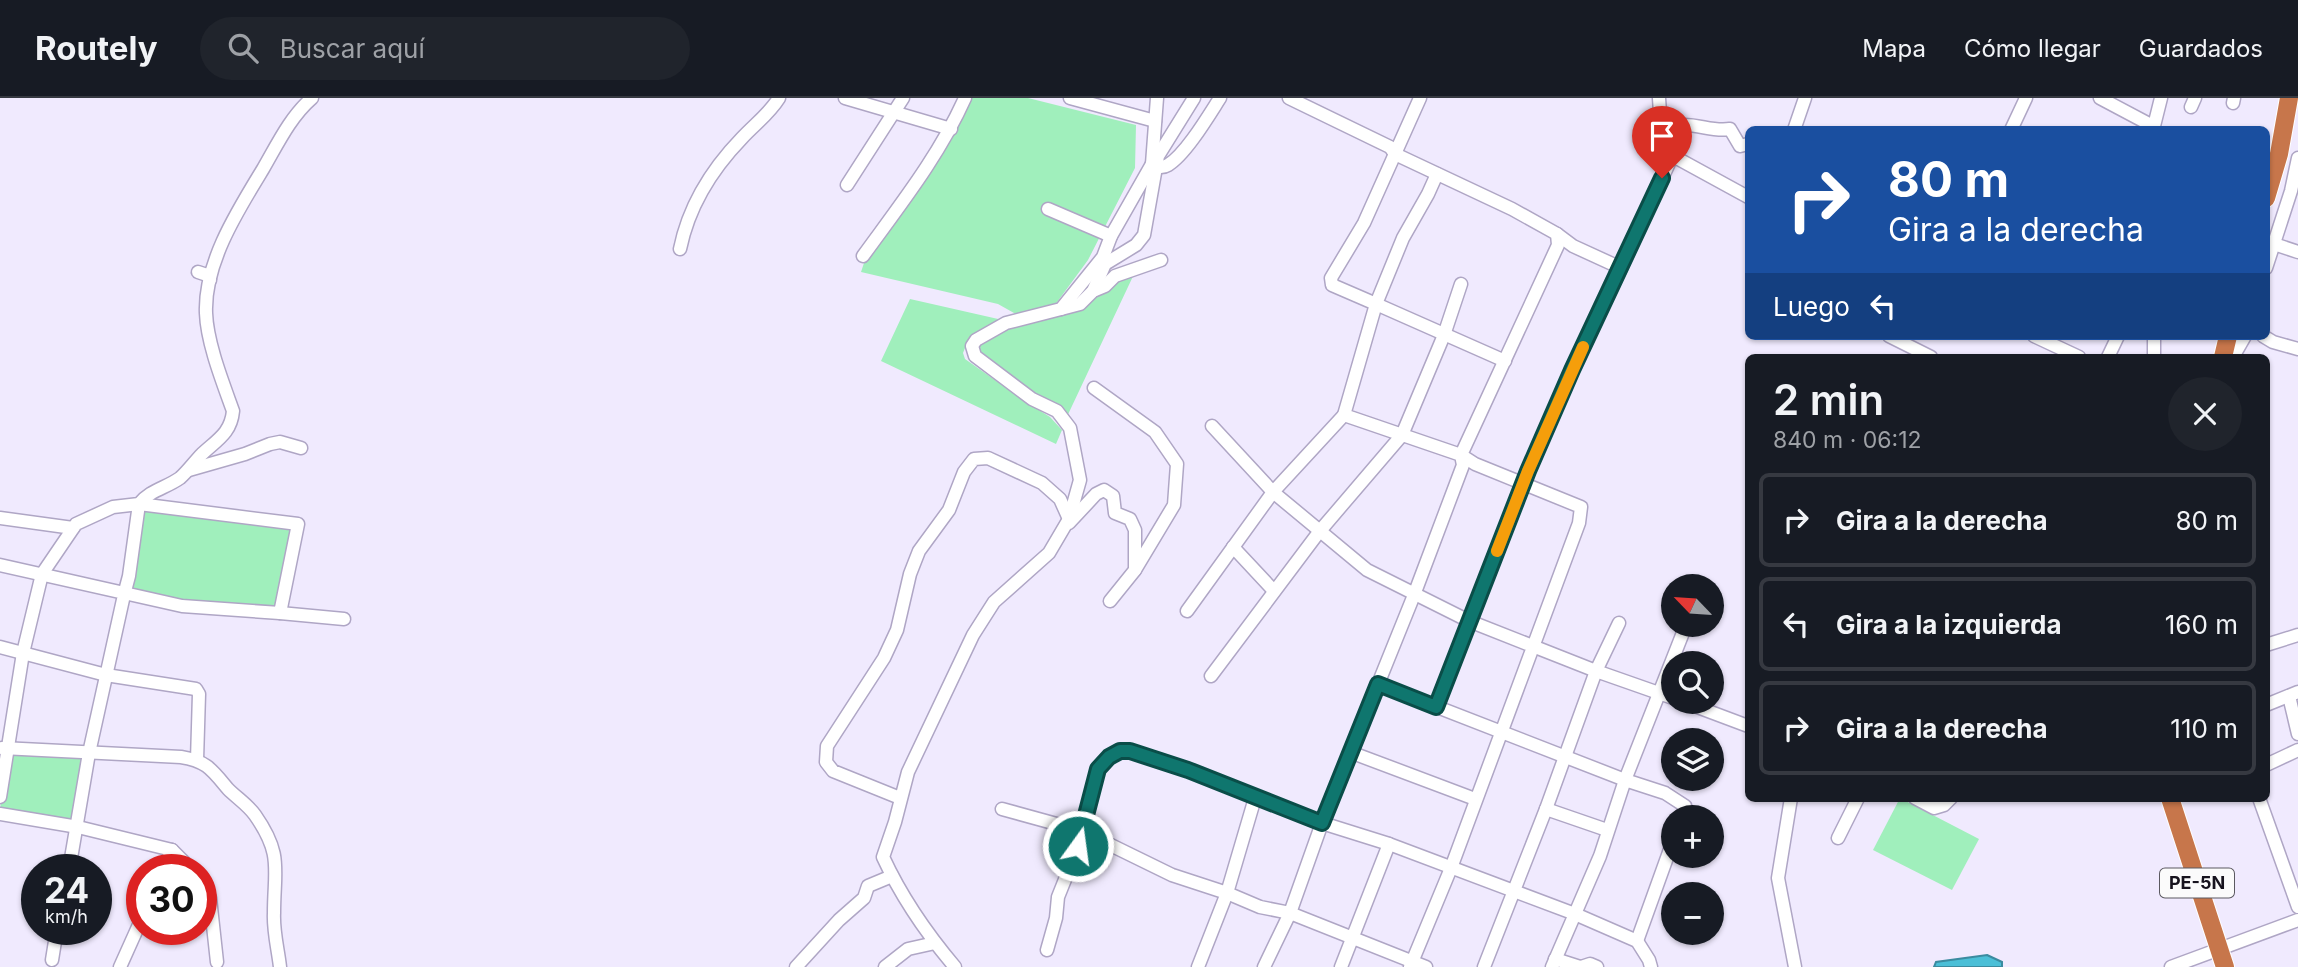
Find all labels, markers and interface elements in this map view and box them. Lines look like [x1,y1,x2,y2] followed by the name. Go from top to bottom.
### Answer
[200,17,690,80] search box
[35,28,158,68] text: Routely
[224,29,262,67] icon: search
[280,33,425,64] text: Buscar aquí
[1862,34,1926,63] text: Mapa
[1964,34,2101,63] text: Cómo llegar
[2139,34,2263,63] text: Guardados
[1632,106,1692,178] pin
[1643,117,1681,155] icon: arrive
[1888,150,2009,209] text: 80 m
[1773,154,1864,245] icon: right
[1888,210,2144,249] text: Gira a la derecha
[1864,287,1902,325] icon: left
[1773,291,1850,322] text: Luego
[1773,374,1884,425] text: 2 min
[2168,377,2242,451] button: close
[1773,426,1922,454] text: 840 m · 06:12
[1777,501,1815,539] icon: right
[1836,505,2048,536] text: Gira a la derecha
[2175,505,2238,536] text: 80 m
[1661,574,1724,637] north arrow
[1661,574,1724,945] map controls
[1777,605,1815,643] icon: left
[1836,609,2062,640] text: Gira a la izquierda
[2165,609,2238,640] text: 160 m
[1661,651,1724,714] button: search
[1777,709,1815,747] icon: right
[1836,713,2048,744] text: Gira a la derecha
[2170,713,2238,744] text: 110 m
[1661,728,1724,791] button: layers
[1661,805,1724,868] button: +
[1041,809,1115,883] position arrow
[126,854,217,945] speed limit sign: 30
[2160,868,2234,898] road number: PE-5N
[44,869,89,911] text: 24
[1661,882,1724,945] button: −
[45,906,88,927] text: km/h

